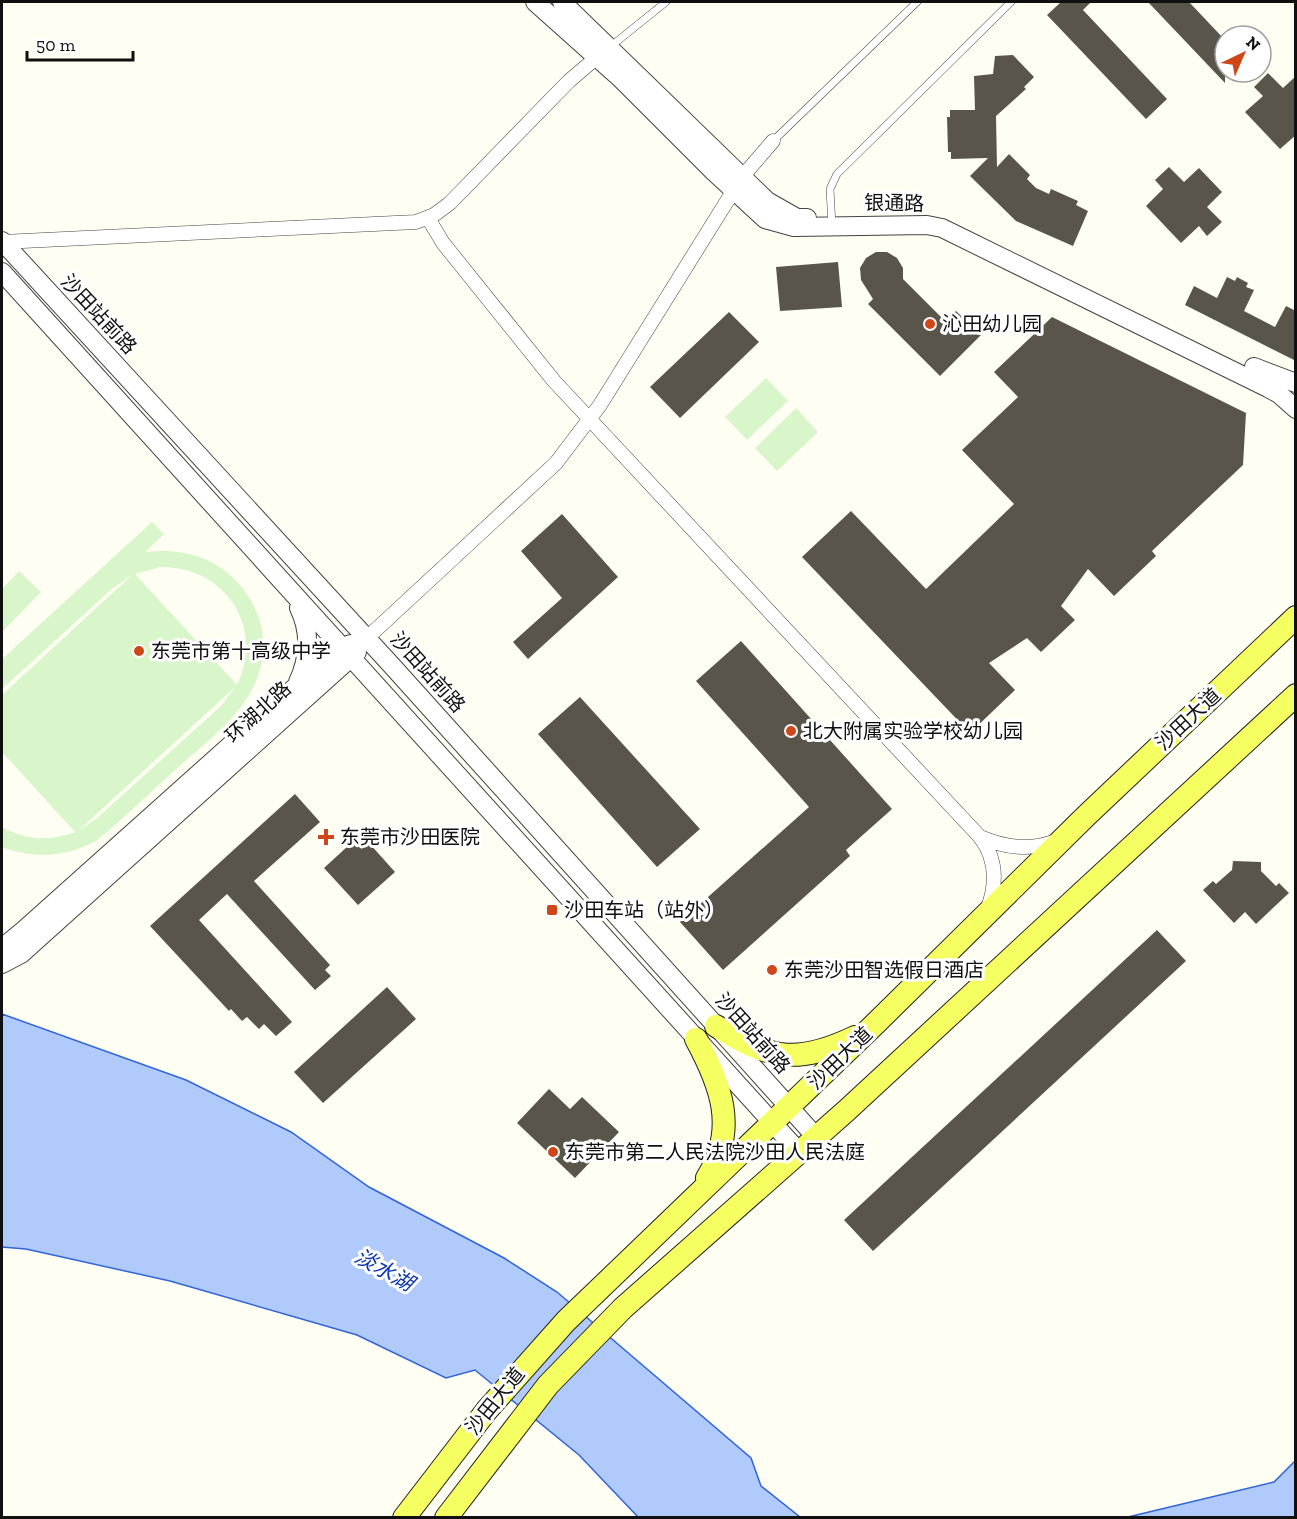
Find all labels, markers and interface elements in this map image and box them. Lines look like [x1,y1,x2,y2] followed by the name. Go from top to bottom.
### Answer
[27,24,134,62] scale bar
[1213,24,1273,84] north arrow
[1242,33,1264,55] text: N
[36,34,76,56] text: 50 m
[864,190,924,216] street label: 银通路
[56,269,142,359] street label: 沙田站前路
[942,312,1042,336] place label: 沁田幼儿园
[923,317,937,331] marker: 沁田幼儿园
[386,627,470,717] street label: 沙田站前路
[151,639,331,663] place label: 东莞市第十高级中学
[132,644,146,658] marker: 东莞市第十高级中学
[220,676,296,748] street label: 环湖北路
[1151,683,1225,755] street label: 沙田大道
[803,719,1023,743] place label: 北大附属实验学校幼儿园
[784,724,798,738] marker: 北大附属实验学校幼儿园
[340,825,480,849] place label: 东莞市沙田医院
[317,828,335,846] marker: 东莞市沙田医院
[564,898,724,922] place label: 沙田车站（站外）
[545,903,559,917] marker: 沙田车站（站外）
[784,958,984,982] place label: 东莞沙田智选假日酒店
[765,963,779,977] marker: 东莞沙田智选假日酒店
[711,988,795,1078] street label: 沙田站前路
[803,1022,877,1094] street label: 沙田大道
[565,1140,865,1164] place label: 东莞市第二人民法院沙田人民法庭
[546,1145,560,1159] marker: 东莞市第二人民法院沙田人民法庭
[351,1243,420,1297] water label: 淡水湖
[461,1362,529,1440] street label: 沙田大道

